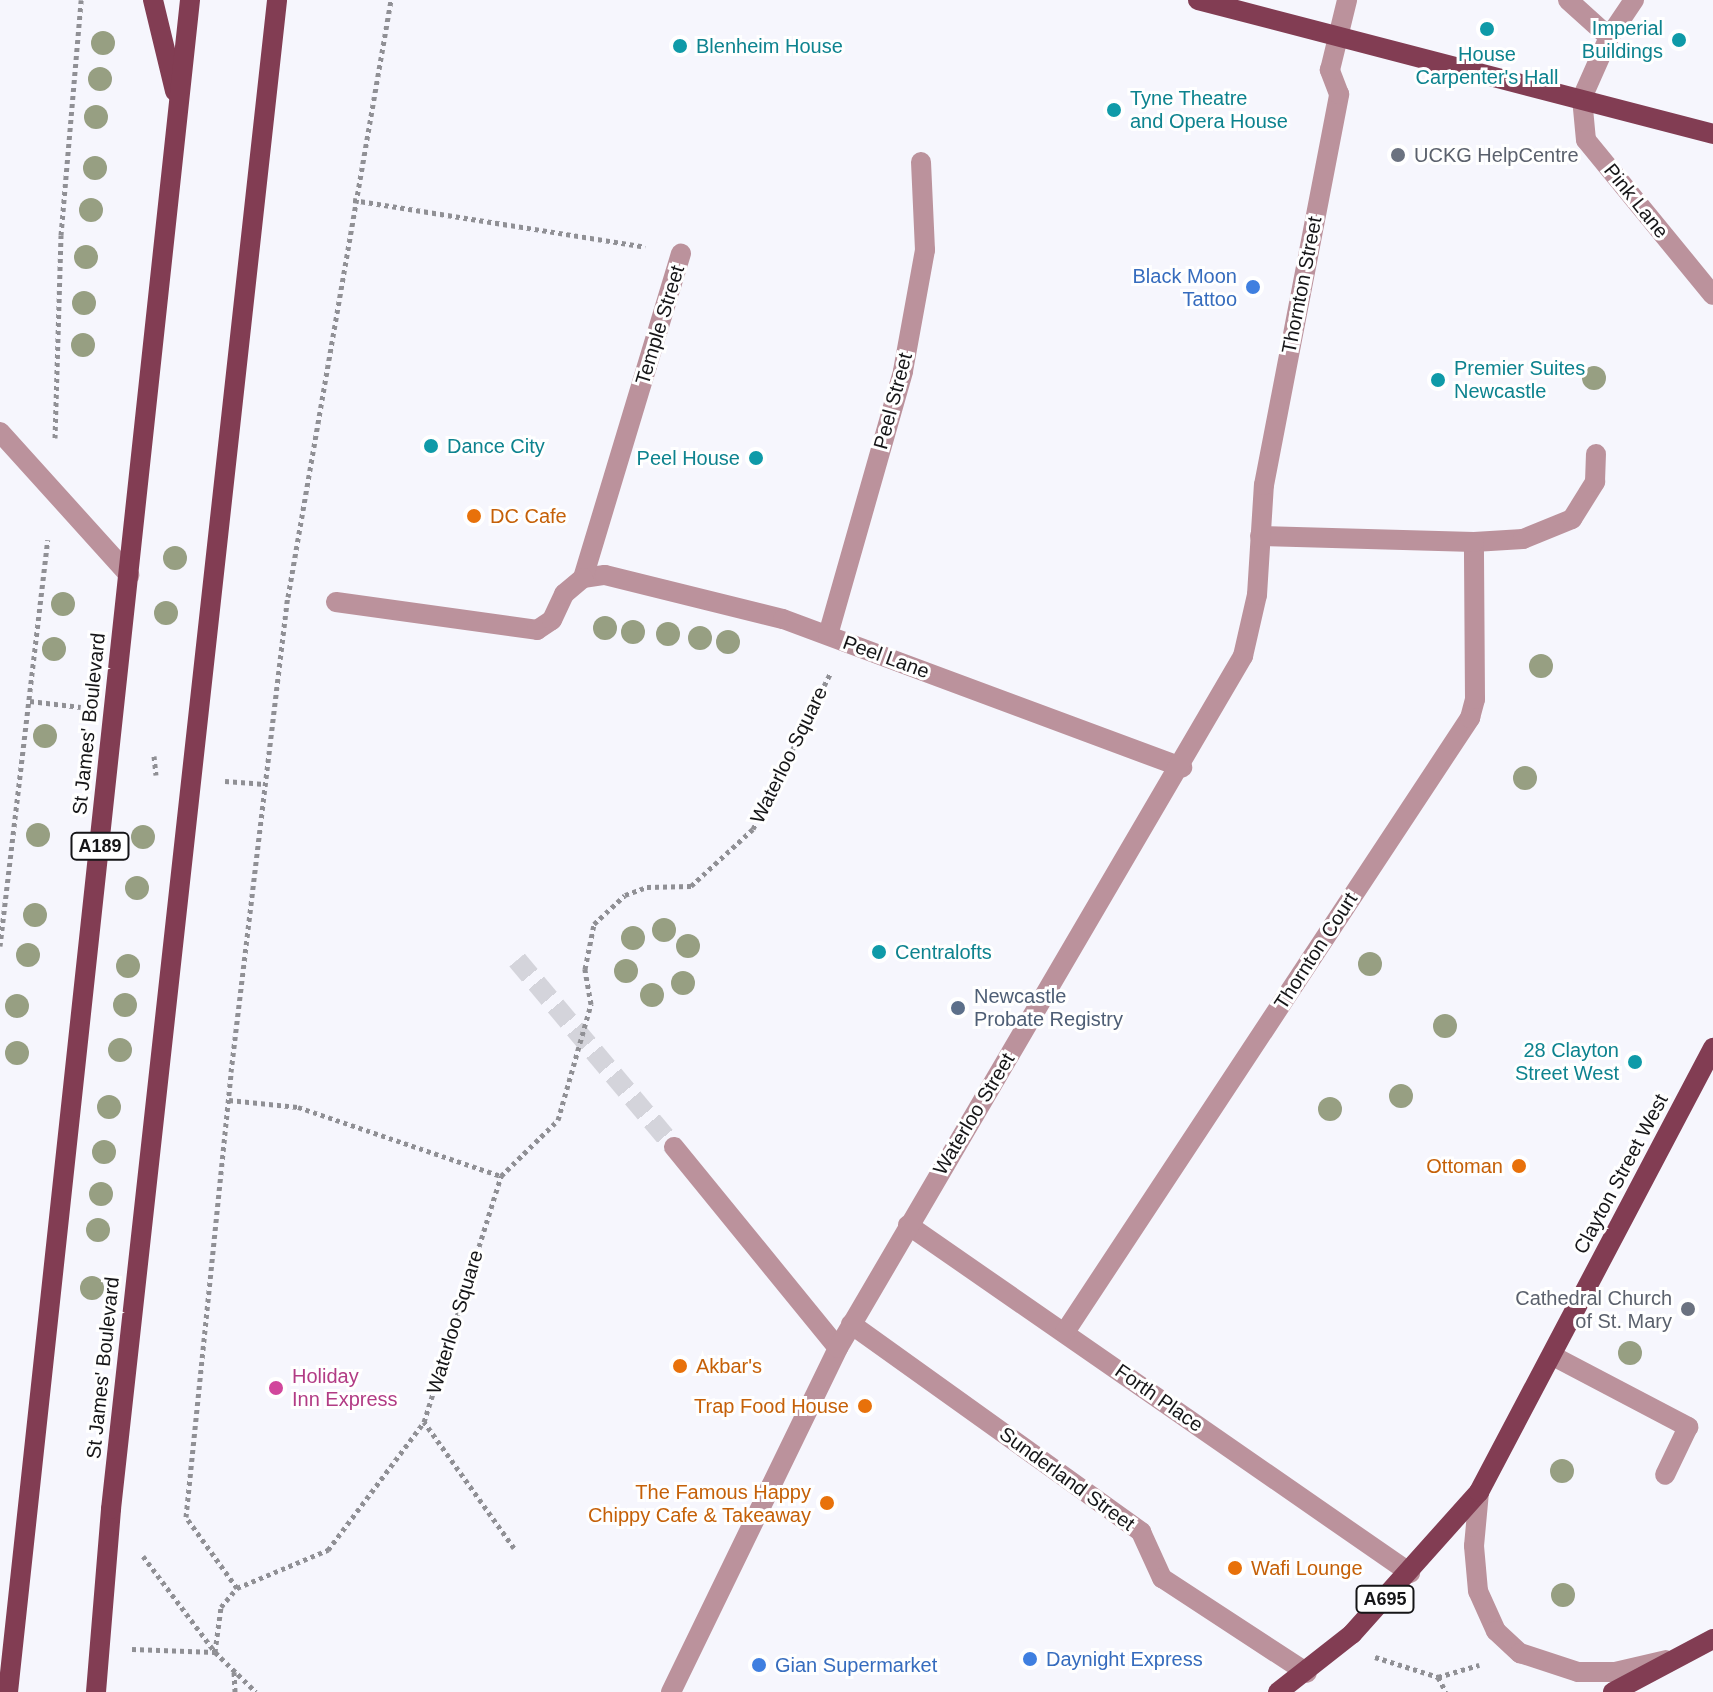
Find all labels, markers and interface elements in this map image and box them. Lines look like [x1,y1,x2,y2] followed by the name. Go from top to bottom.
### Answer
[1582,16,1663,63] place label: Imperial Buildings
[1478,20,1496,38] marker: House Carpenter's Hall
[1670,31,1688,49] marker: Imperial Buildings
[696,34,843,58] place label: Blenheim House
[671,37,689,55] marker: Blenheim House
[1416,42,1558,89] place label: House Carpenter's Hall
[1130,86,1288,133] place label: Tyne Theatre and Opera House
[1105,101,1123,119] marker: Tyne Theatre and Opera House
[1414,143,1579,167] place label: UCKG HelpCentre
[1389,146,1407,164] marker: UCKG HelpCentre
[1599,159,1673,243] street label: Pink Lane
[1277,215,1327,355] street label: Thornton Street
[630,262,690,388] street label: Temple Street
[1133,264,1237,311] place label: Black Moon Tattoo
[1244,278,1262,296] marker: Black Moon Tattoo
[869,350,917,452] street label: Peel Street
[1454,356,1585,403] place label: Premier Suites Newcastle
[1429,371,1447,389] marker: Premier Suites Newcastle
[447,434,545,458] place label: Dance City
[422,437,440,455] marker: Dance City
[637,446,740,470] place label: Peel House
[747,449,765,467] marker: Peel House
[490,504,567,528] place label: DC Cafe
[465,507,483,525] marker: DC Cafe
[840,630,932,684] street label: Peel Lane
[68,632,110,816] street label: St James' Boulevard
[745,683,833,827] street label: Waterloo Square
[70,832,130,860] road number: A189
[1269,888,1363,1014] street label: Thornton Court
[895,940,992,964] place label: Centralofts
[870,943,888,961] marker: Centralofts
[974,984,1123,1031] place label: Newcastle Probate Registry
[949,999,967,1017] marker: Newcastle Probate Registry
[1515,1038,1619,1085] place label: 28 Clayton Street West
[928,1049,1020,1179] street label: Waterloo Street
[1626,1053,1644,1071] marker: 28 Clayton Street West
[1569,1090,1673,1258] street label: Clayton Street West
[1426,1154,1503,1178] place label: Ottoman
[1510,1157,1528,1175] marker: Ottoman
[422,1247,488,1397] street label: Waterloo Square
[82,1276,124,1460] street label: St James' Boulevard
[1515,1286,1672,1333] place label: Cathedral Church of St. Mary
[1679,1300,1697,1318] marker: Cathedral Church of St. Mary
[696,1354,762,1378] place label: Akbar's
[671,1357,689,1375] marker: Akbar's
[1110,1359,1208,1437] street label: Forth Place
[292,1364,398,1411] place label: Holiday Inn Express
[267,1379,285,1397] marker: Holiday Inn Express
[694,1394,849,1418] place label: Trap Food House
[856,1397,874,1415] marker: Trap Food House
[995,1422,1139,1536] street label: Sunderland Street
[588,1480,811,1527] place label: The Famous Happy Chippy Cafe & Takeaway
[818,1494,836,1512] marker: The Famous Happy Chippy Cafe & Takeaway
[1251,1556,1363,1580] place label: Wafi Lounge
[1226,1559,1244,1577] marker: Wafi Lounge
[1355,1585,1415,1613] road number: A695
[1046,1647,1203,1671] place label: Daynight Express
[1021,1650,1039,1668] marker: Daynight Express
[775,1653,937,1677] place label: Gian Supermarket
[750,1656,768,1674] marker: Gian Supermarket

